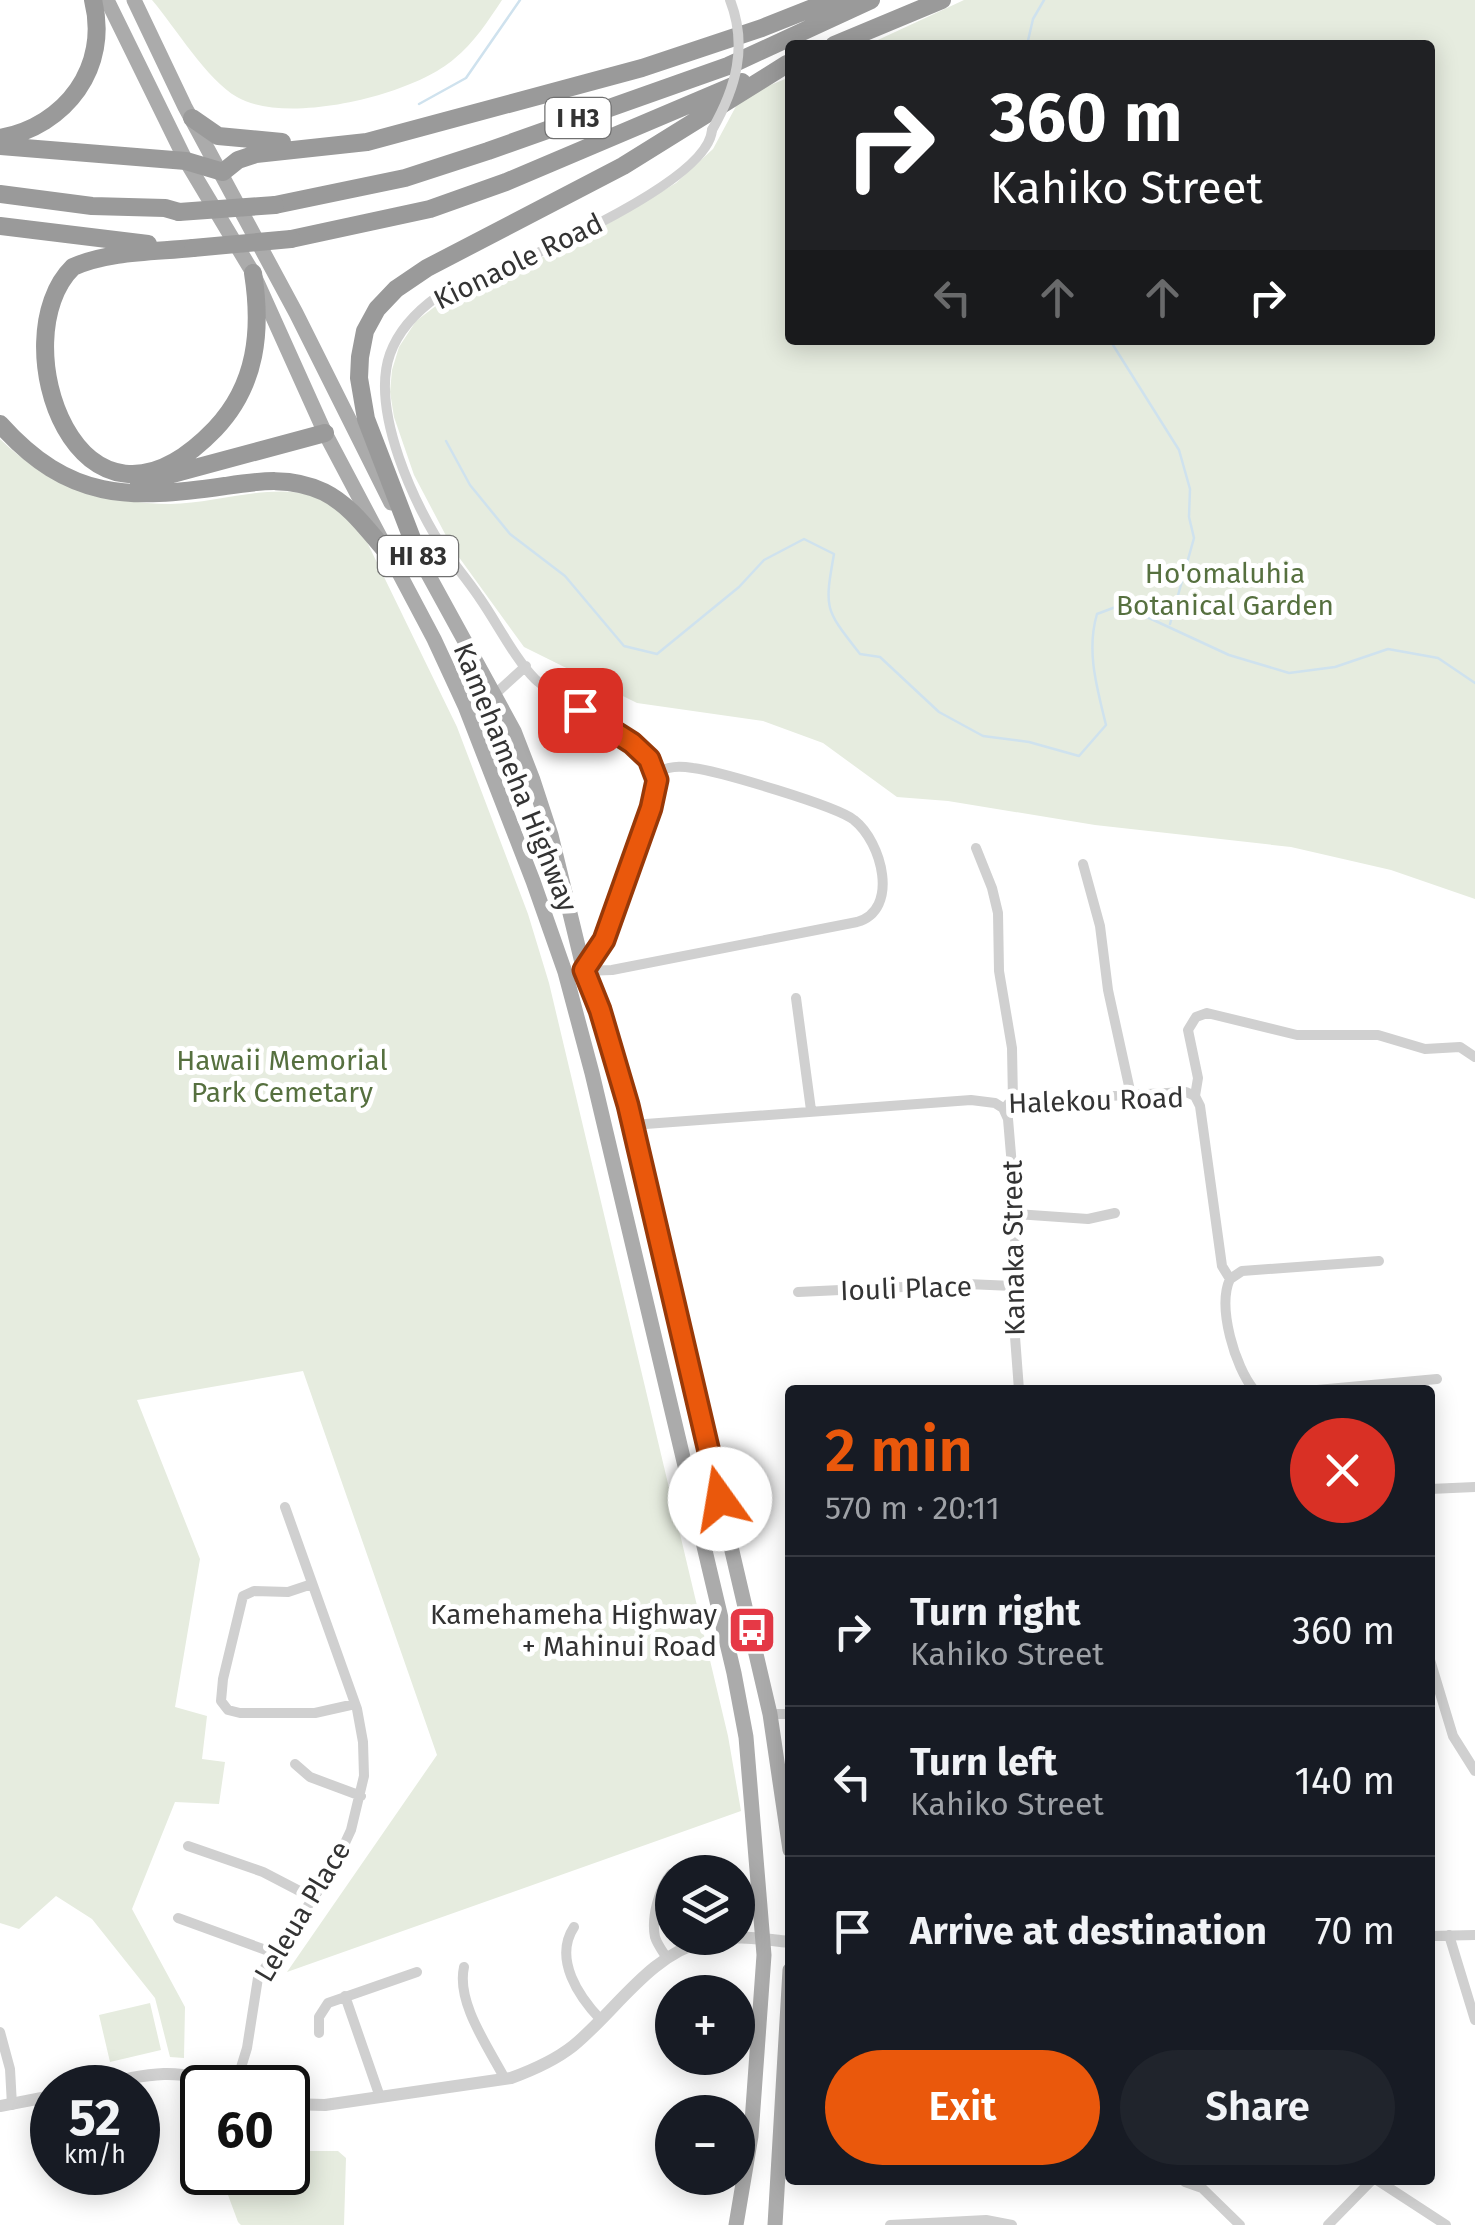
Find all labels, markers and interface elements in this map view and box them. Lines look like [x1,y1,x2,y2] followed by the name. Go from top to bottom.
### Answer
[990,76,1183,160] text: 360 m
[825,80,955,210] icon: right
[546,98,610,138] road number: I H3
[990,161,1263,215] text: Kahiko Street
[428,206,608,317] street label: Kionaole Road
[925,270,980,325] icon: left
[1030,270,1085,325] icon: ahead
[1135,270,1190,325] icon: ahead
[1240,270,1295,325] icon: right
[378,536,458,576] road number: HI 83
[1116,557,1334,622] park label: Ho'omaluhia Botanical Garden
[446,638,585,917] street label: Kamehameha Highway
[538,668,623,753] pin
[553,683,608,738] icon: arrive
[176,1044,388,1109] park label: Hawaii Memorial Park Cemetary
[1007,1081,1185,1120] street label: Halekou Road
[995,1159,1032,1336] street label: Kanaka Street
[840,1270,972,1307] street label: Iouli Place
[825,1415,973,1487] text: 2 min
[1290,1418,1395,1523] button: close
[668,1447,772,1551] position arrow
[825,1489,1000,1527] text: 570 m · 20:11
[910,1589,1080,1635] text: Turn right
[430,1598,717,1663] place label: Kamehameha Highway + Mahinui Road
[726,1604,778,1656] bus stop icon: Kamehameha Highway + Mahinui Road
[825,1604,880,1659] icon: right
[1292,1608,1395,1654] text: 360 m
[910,1635,1104,1673] text: Kahiko Street
[910,1739,1057,1785] text: Turn left
[825,1754,880,1809] icon: left
[1294,1758,1395,1804] text: 140 m
[910,1785,1104,1823] text: Kahiko Street
[248,1835,357,1988] street label: Leleua Place
[655,1855,755,2195] map controls
[655,1855,755,1955] button: layers
[825,1904,880,1959] icon: arrive
[910,1908,1267,1954] text: Arrive at destination
[1315,1908,1395,1954] text: 70 m
[655,1975,755,2075] button: +
[825,2050,1100,2165] button: Exit
[1120,2050,1395,2165] button: Share
[180,2065,310,2195] speed limit sign: 60
[69,2088,121,2148] text: 52
[655,2095,755,2195] button: −
[64,2140,126,2170] text: km/h

